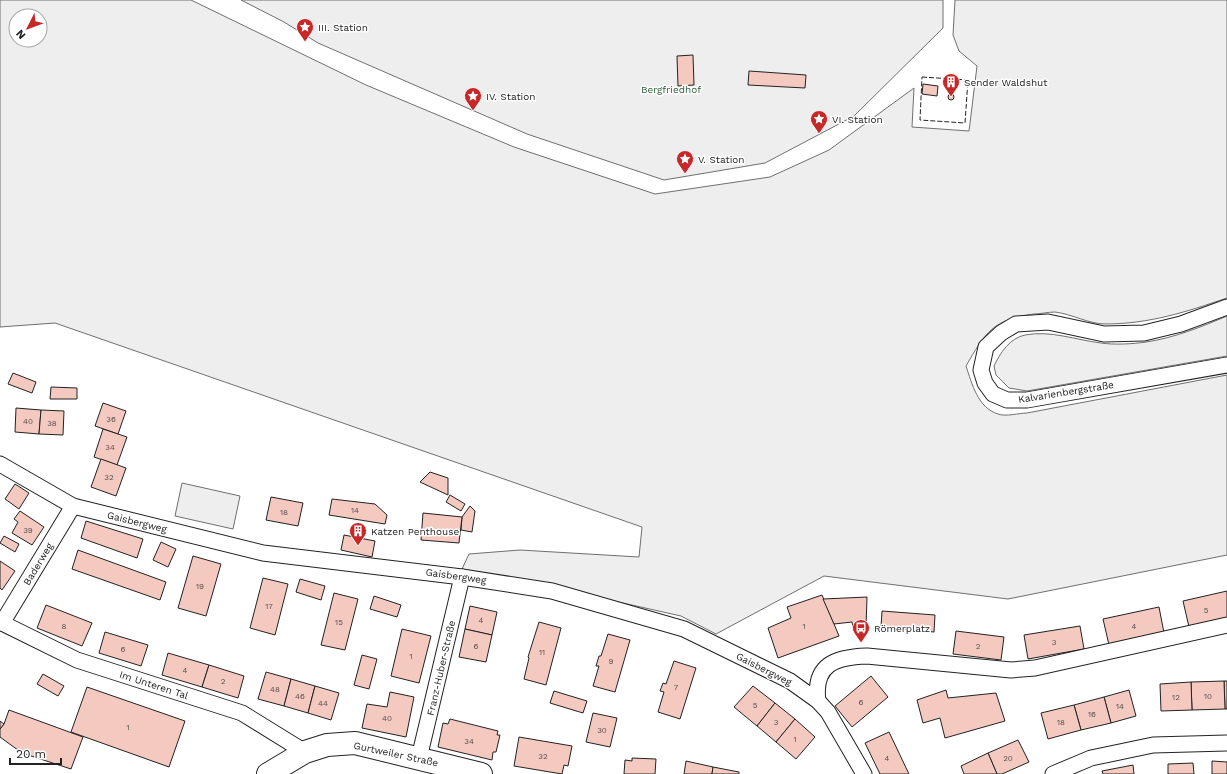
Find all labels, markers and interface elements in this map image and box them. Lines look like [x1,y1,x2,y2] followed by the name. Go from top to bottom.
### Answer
[8,8,48,48] north arrow
[295,17,315,42] place icon: III. Station
[318,22,368,33] place label: III. Station
[13,27,28,42] text: N
[941,72,961,97] building icon: Sender Waldshut
[964,77,1048,88] place label: Sender Waldshut
[641,84,701,95] park label: Bergfriedhof
[463,86,483,111] place icon: IV. Station
[486,91,535,102] place label: IV. Station
[809,109,829,134] place icon: VI. Station
[832,114,883,125] place label: VI. Station
[675,149,695,174] place icon: V. Station
[698,154,744,165] place label: V. Station
[1017,379,1115,405] street label: Kalvarienbergstraße
[106,415,116,424] house number: 36
[23,417,33,426] house number: 40
[47,419,57,428] house number: 38
[105,443,115,452] house number: 34
[104,473,114,482] house number: 32
[351,506,359,515] house number: 14
[280,508,288,517] house number: 18
[106,509,169,535] street label: Gaisbergweg
[348,521,368,546] building icon: Katzen Penthouse
[23,526,33,535] house number: 39
[371,526,459,537] place label: Katzen Penthouse
[21,540,55,587] street label: Baderweg
[425,566,488,586] street label: Gaisbergweg
[196,582,204,591] house number: 19
[265,602,273,611] house number: 17
[1204,606,1209,615] house number: 5
[479,616,484,625] house number: 4
[335,618,343,627] house number: 15
[851,618,871,643] bus stop icon: Römerplatz
[425,619,457,717] street label: Franz-Huber-Straße
[62,622,67,631] house number: 8
[802,622,806,631] house number: 1
[1132,622,1137,631] house number: 4
[874,623,930,634] place label: Römerplatz
[1052,638,1057,647] house number: 3
[474,642,479,651] house number: 6
[976,642,981,651] house number: 2
[121,645,126,654] house number: 6
[539,648,545,657] house number: 11
[734,650,794,688] street label: Gaisbergweg
[409,652,413,661] house number: 1
[609,657,614,666] house number: 9
[183,666,188,675] house number: 4
[118,669,190,701] street label: Im Unteren Tal
[221,677,226,686] house number: 2
[674,683,679,692] house number: 7
[270,685,280,694] house number: 48
[295,692,305,701] house number: 46
[1204,692,1212,701] house number: 10
[1172,693,1180,702] house number: 12
[859,698,864,707] house number: 6
[318,699,328,708] house number: 44
[753,701,758,710] house number: 5
[1116,702,1124,711] house number: 14
[1088,710,1096,719] house number: 16
[382,714,392,723] house number: 40
[774,718,779,727] house number: 3
[1057,718,1065,727] house number: 18
[126,723,130,732] house number: 1
[597,726,607,735] house number: 30
[793,735,797,744] house number: 1
[464,737,474,746] house number: 34
[10,740,61,766] scale bar
[353,740,440,768] street label: Gurtweiler Straße
[16,747,46,761] text: 20 m
[538,752,548,761] house number: 32
[885,754,890,763] house number: 4
[1003,754,1013,763] house number: 20

